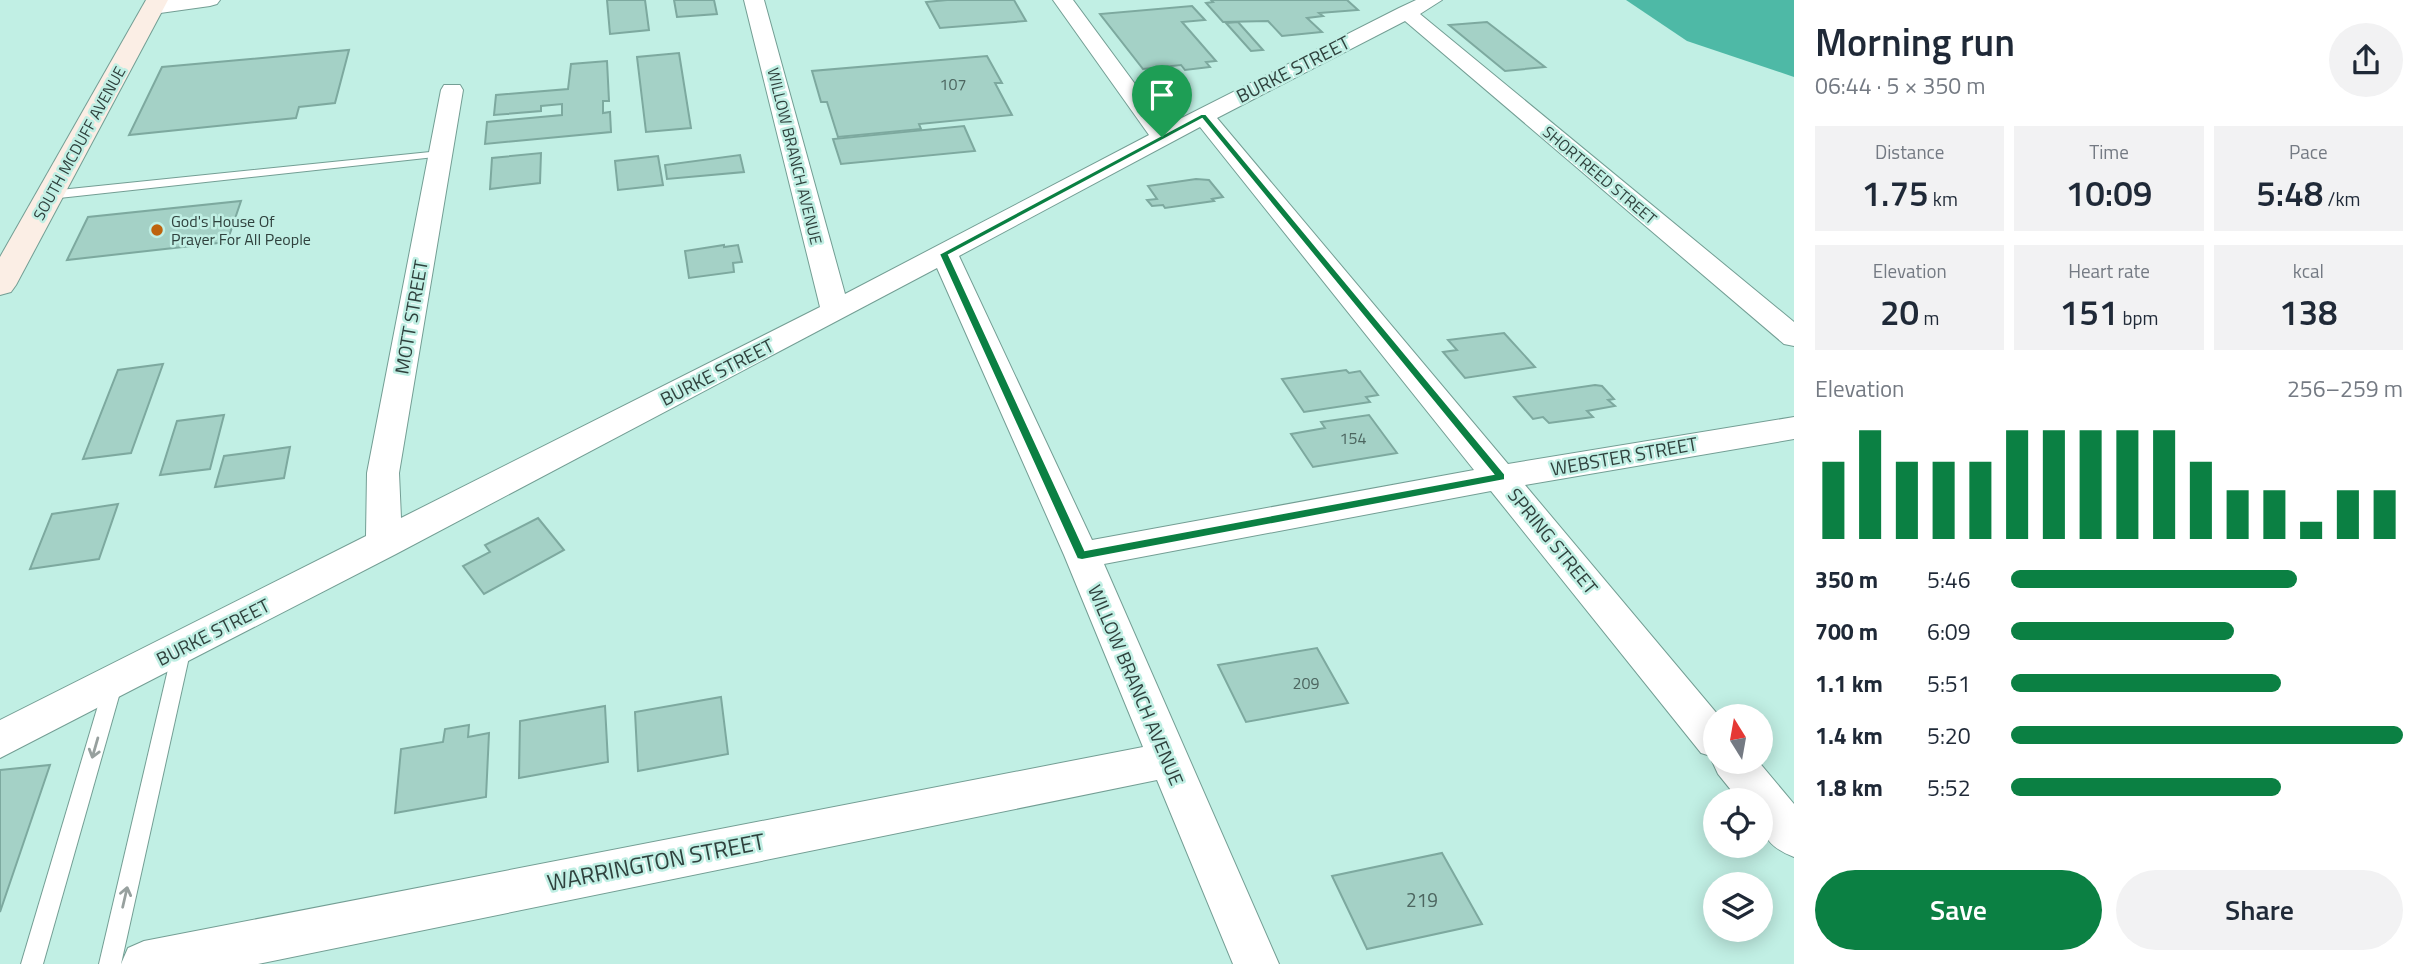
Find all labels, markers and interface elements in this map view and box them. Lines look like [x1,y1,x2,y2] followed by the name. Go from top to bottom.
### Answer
[1815,13,2015,71] text: Morning run
[2329,23,2403,97] button: share
[1231,27,1355,110] street label: BURKE STREET
[27,62,131,224] street label: SOUTH MCDUFF AVENUE
[761,65,829,247] street label: WILLOW BRANCH AVENUE
[1132,65,1192,137] pin
[1815,68,1985,103] text: 06:44 · 5 × 350 m
[940,72,966,96] house number: 107
[1143,76,1181,114] icon: arrive
[1538,120,1663,230] street label: SHORTREED STREET
[1875,137,1944,166] text: Distance
[2089,137,2129,166] text: Time
[2289,137,2328,166] text: Pace
[1861,166,1929,220] text: 1.75
[2066,166,2152,220] text: 10:09
[2256,166,2323,220] text: 5:48
[1929,184,1958,213] text: km
[2323,184,2360,213] text: /km
[171,209,311,251] place label: God's House Of Prayer For All People
[149,222,165,238] marker: God's House Of Prayer For All People
[1873,256,1947,285] text: Elevation
[2068,256,2150,285] text: Heart rate
[2293,256,2324,285] text: kcal
[386,258,435,376] street label: MOTT STREET
[1880,285,1919,339] text: 20
[2060,285,2118,339] text: 151
[2279,285,2338,339] text: 138
[1919,303,1939,332] text: m
[2118,303,2158,332] text: bpm
[655,330,779,413] street label: BURKE STREET
[1815,371,1904,406] text: Elevation
[2287,371,2403,406] text: 256–259 m
[1340,426,1366,450] house number: 154
[1548,428,1700,483] street label: WEBSTER STREET
[1501,481,1605,600] street label: SPRING STREET
[1815,562,1878,597] text: 350 m
[1927,562,1971,597] text: 5:46
[1081,580,1192,790] street label: WILLOW BRANCH AVENUE
[151,590,275,673] street label: BURKE STREET
[1815,614,1878,649] text: 700 m
[1927,614,1971,649] text: 6:09
[1815,666,1883,701] text: 1.1 km
[1927,666,1971,701] text: 5:51
[1293,671,1319,695] house number: 209
[1703,704,1773,774] north arrow
[1703,704,1773,942] map controls
[1815,718,1883,753] text: 1.4 km
[1927,718,1971,753] text: 5:20
[88,736,101,758] one-way arrow
[1815,770,1883,805] text: 1.8 km
[1927,770,1971,805] text: 5:52
[1703,788,1773,858] button: locate
[544,823,768,900] street label: WARRINGTON STREET
[1815,870,2102,950] button: Save
[2116,870,2403,950] button: Share
[1703,872,1773,942] button: layers
[1406,885,1438,914] house number: 219
[120,887,133,909] one-way arrow

